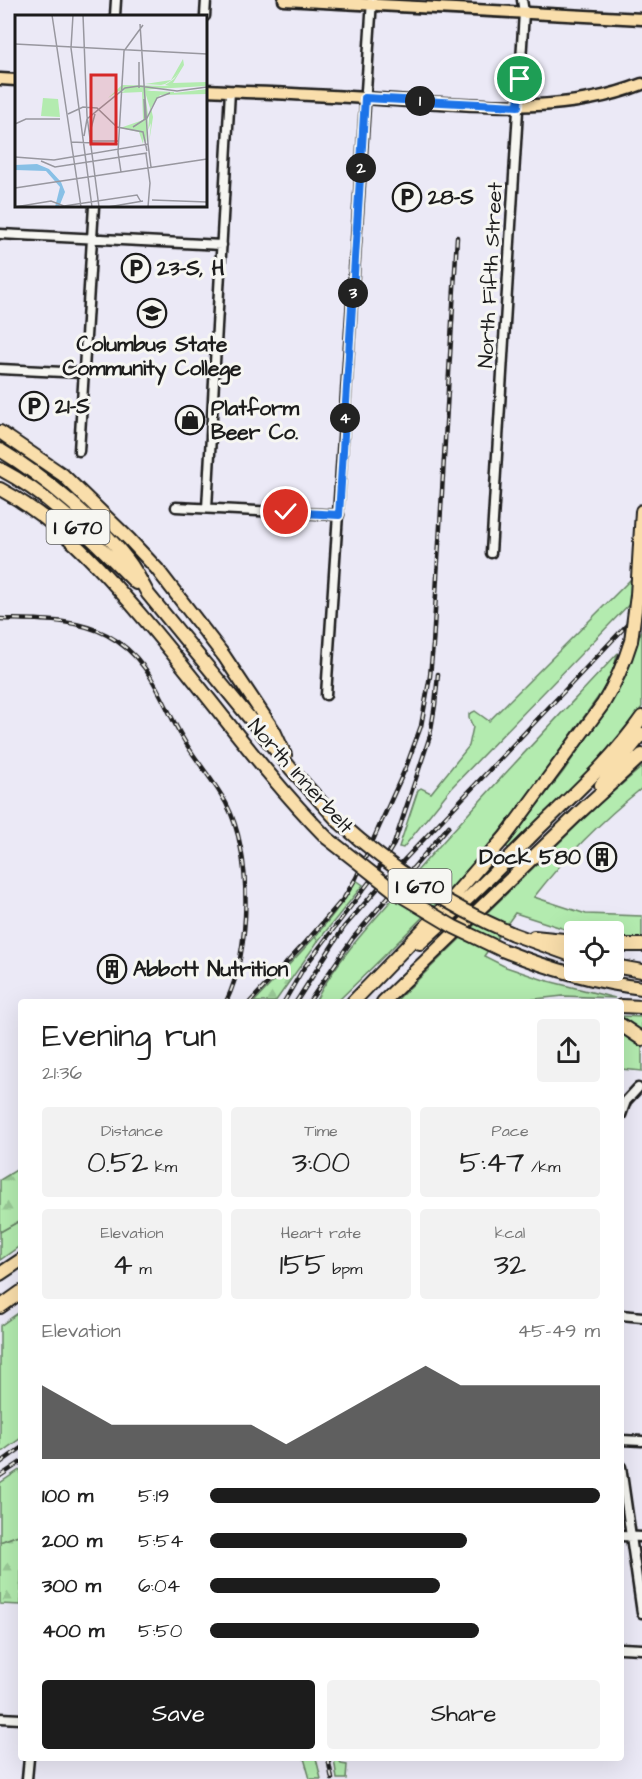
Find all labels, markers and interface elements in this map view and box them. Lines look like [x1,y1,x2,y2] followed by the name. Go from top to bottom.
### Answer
[15,15,207,207] inset map
[494,53,545,104] pin
[503,62,536,95] icon: arrive
[405,86,435,116] pin: 1
[419,90,421,112] text: 1
[346,153,376,183] pin: 2
[356,157,366,179] text: 2
[391,181,423,213] parking icon: 28-S
[471,181,510,369] street label: North Fifth Street
[427,183,474,212] place label: 28-S
[120,252,152,284] parking icon: 23-S, H
[156,254,225,283] place label: 23-S, H
[338,278,368,308] pin: 3
[349,282,357,304] text: 3
[136,297,168,329] school or university icon: Columbus State Community College
[63,330,242,386] place label: Columbus State Community College
[18,390,50,422] parking icon: 21-S
[54,392,90,421] place label: 21-S
[211,394,300,447] place label: Platform Beer Co.
[330,403,360,433] pin: 4
[174,404,206,436] shop icon: Platform Beer Co.
[340,407,350,429] text: 4
[260,486,311,537] pin
[269,495,302,528] icon: check
[46,510,110,544] road number: I 670
[241,712,361,841] street label: North Innerbelt
[586,841,618,873] building icon: Dock 580
[479,843,581,872] place label: Dock 580
[388,869,452,903] road number: I 670
[564,921,624,981] map controls
[564,921,624,981] button: locate
[96,953,128,985] building icon: Abbott Nutrition
[133,955,289,984] place label: Abbott Nutrition
[42,1013,216,1059] text: Evening run
[537,1019,600,1082] button: share
[42,1059,82,1087] text: 21:36
[101,1120,163,1142] text: Distance
[304,1120,338,1142] text: Time
[491,1120,529,1142] text: Pace
[87,1142,148,1184] text: 0.52
[292,1142,350,1184] text: 3:00
[459,1142,525,1184] text: 5:47
[148,1156,177,1178] text: km
[525,1156,561,1178] text: /km
[101,1222,163,1244] text: Elevation
[281,1222,361,1244] text: Heart rate
[495,1222,525,1244] text: kcal
[112,1244,133,1286] text: 4
[279,1244,326,1286] text: 155
[494,1244,526,1286] text: 32
[133,1258,152,1280] text: m
[326,1258,363,1280] text: bpm
[42,1317,121,1345] text: Elevation
[517,1317,600,1345] text: 45–49 m
[42,1482,93,1510] text: 100 m
[138,1482,169,1510] text: 5:19
[42,1527,102,1555] text: 200 m
[138,1527,183,1555] text: 5:54
[42,1572,101,1600] text: 300 m
[138,1572,180,1600] text: 6:04
[42,1617,104,1645] text: 400 m
[138,1617,182,1645] text: 5:50
[42,1680,315,1749] button: Save
[327,1680,600,1749] button: Share

